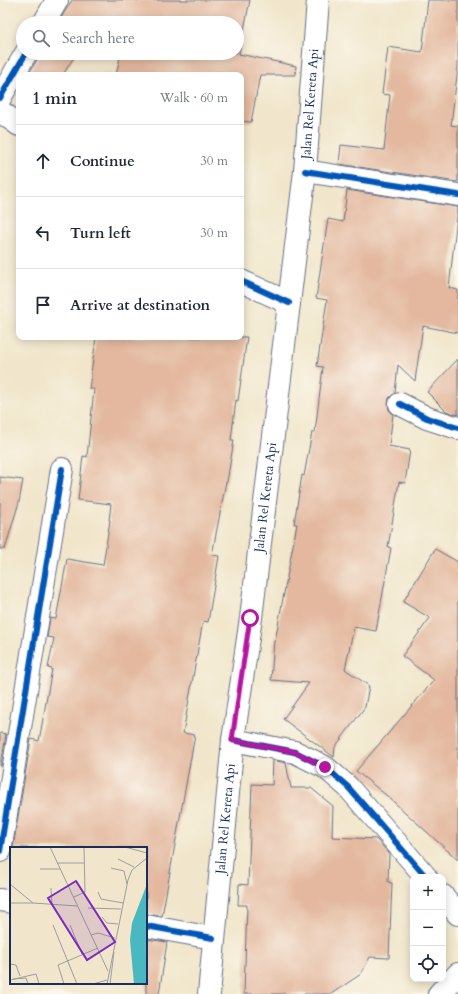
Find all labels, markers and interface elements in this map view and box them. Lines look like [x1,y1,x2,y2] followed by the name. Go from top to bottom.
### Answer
[16,16,244,60] search box
[30,27,52,49] icon: search
[62,28,135,48] text: Search here
[297,48,323,162] street label: Jalan Rel Kereta Api
[32,87,77,110] text: 1 min
[160,89,228,107] text: Walk · 60 m
[32,150,54,172] icon: ahead
[70,151,135,171] text: Continue
[200,152,228,170] text: 30 m
[32,222,54,244] icon: left
[70,223,131,243] text: Turn left
[200,224,228,242] text: 30 m
[32,294,54,316] icon: arrive
[70,295,210,315] text: Arrive at destination
[250,441,281,555] street label: Jalan Rel Kereta Api
[241,609,259,627] route start
[316,758,334,776] route end
[211,762,240,877] street label: Jalan Rel Kereta Api
[10,847,147,984] inset map
[410,874,446,982] map controls
[410,874,446,910] button: +
[410,910,446,946] button: −
[410,946,446,982] button: locate

